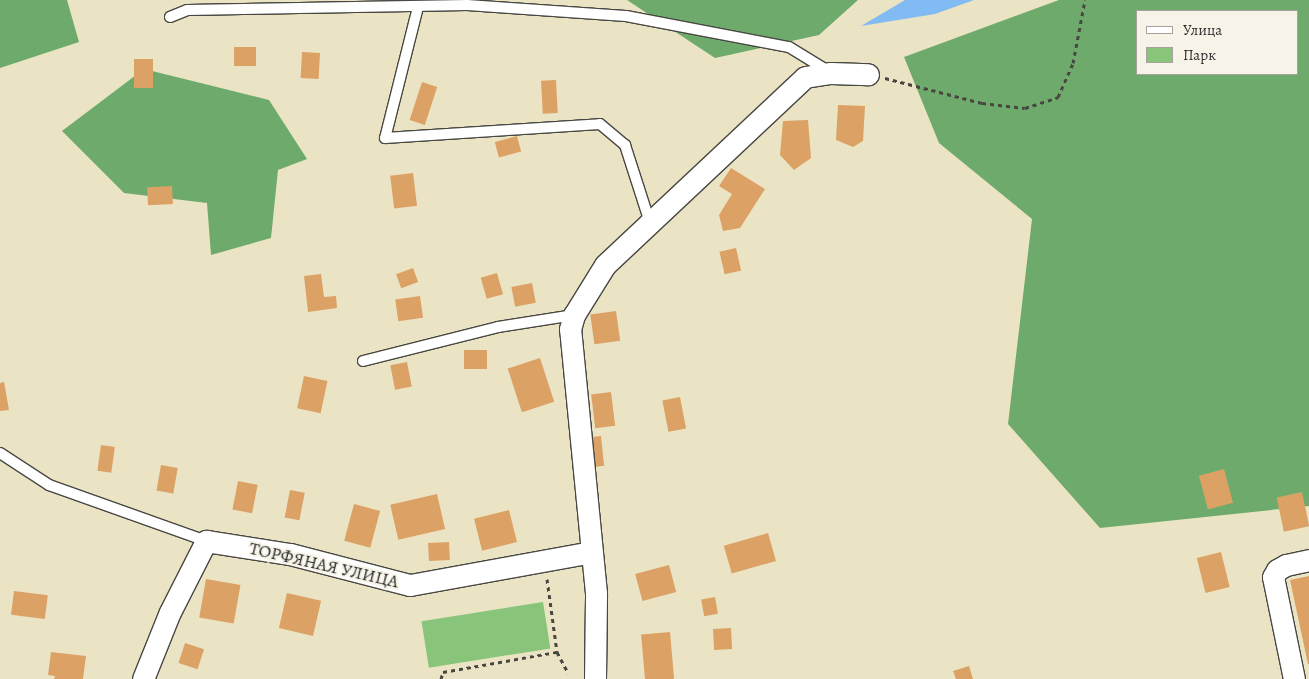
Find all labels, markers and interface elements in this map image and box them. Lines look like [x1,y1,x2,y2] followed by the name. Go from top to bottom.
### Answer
[1136,10,1299,75] legend
[1183,20,1222,40] text: Улица
[1183,45,1216,65] text: Парк
[247,537,401,593] street label: ТОРФЯНАЯ УЛИЦА

